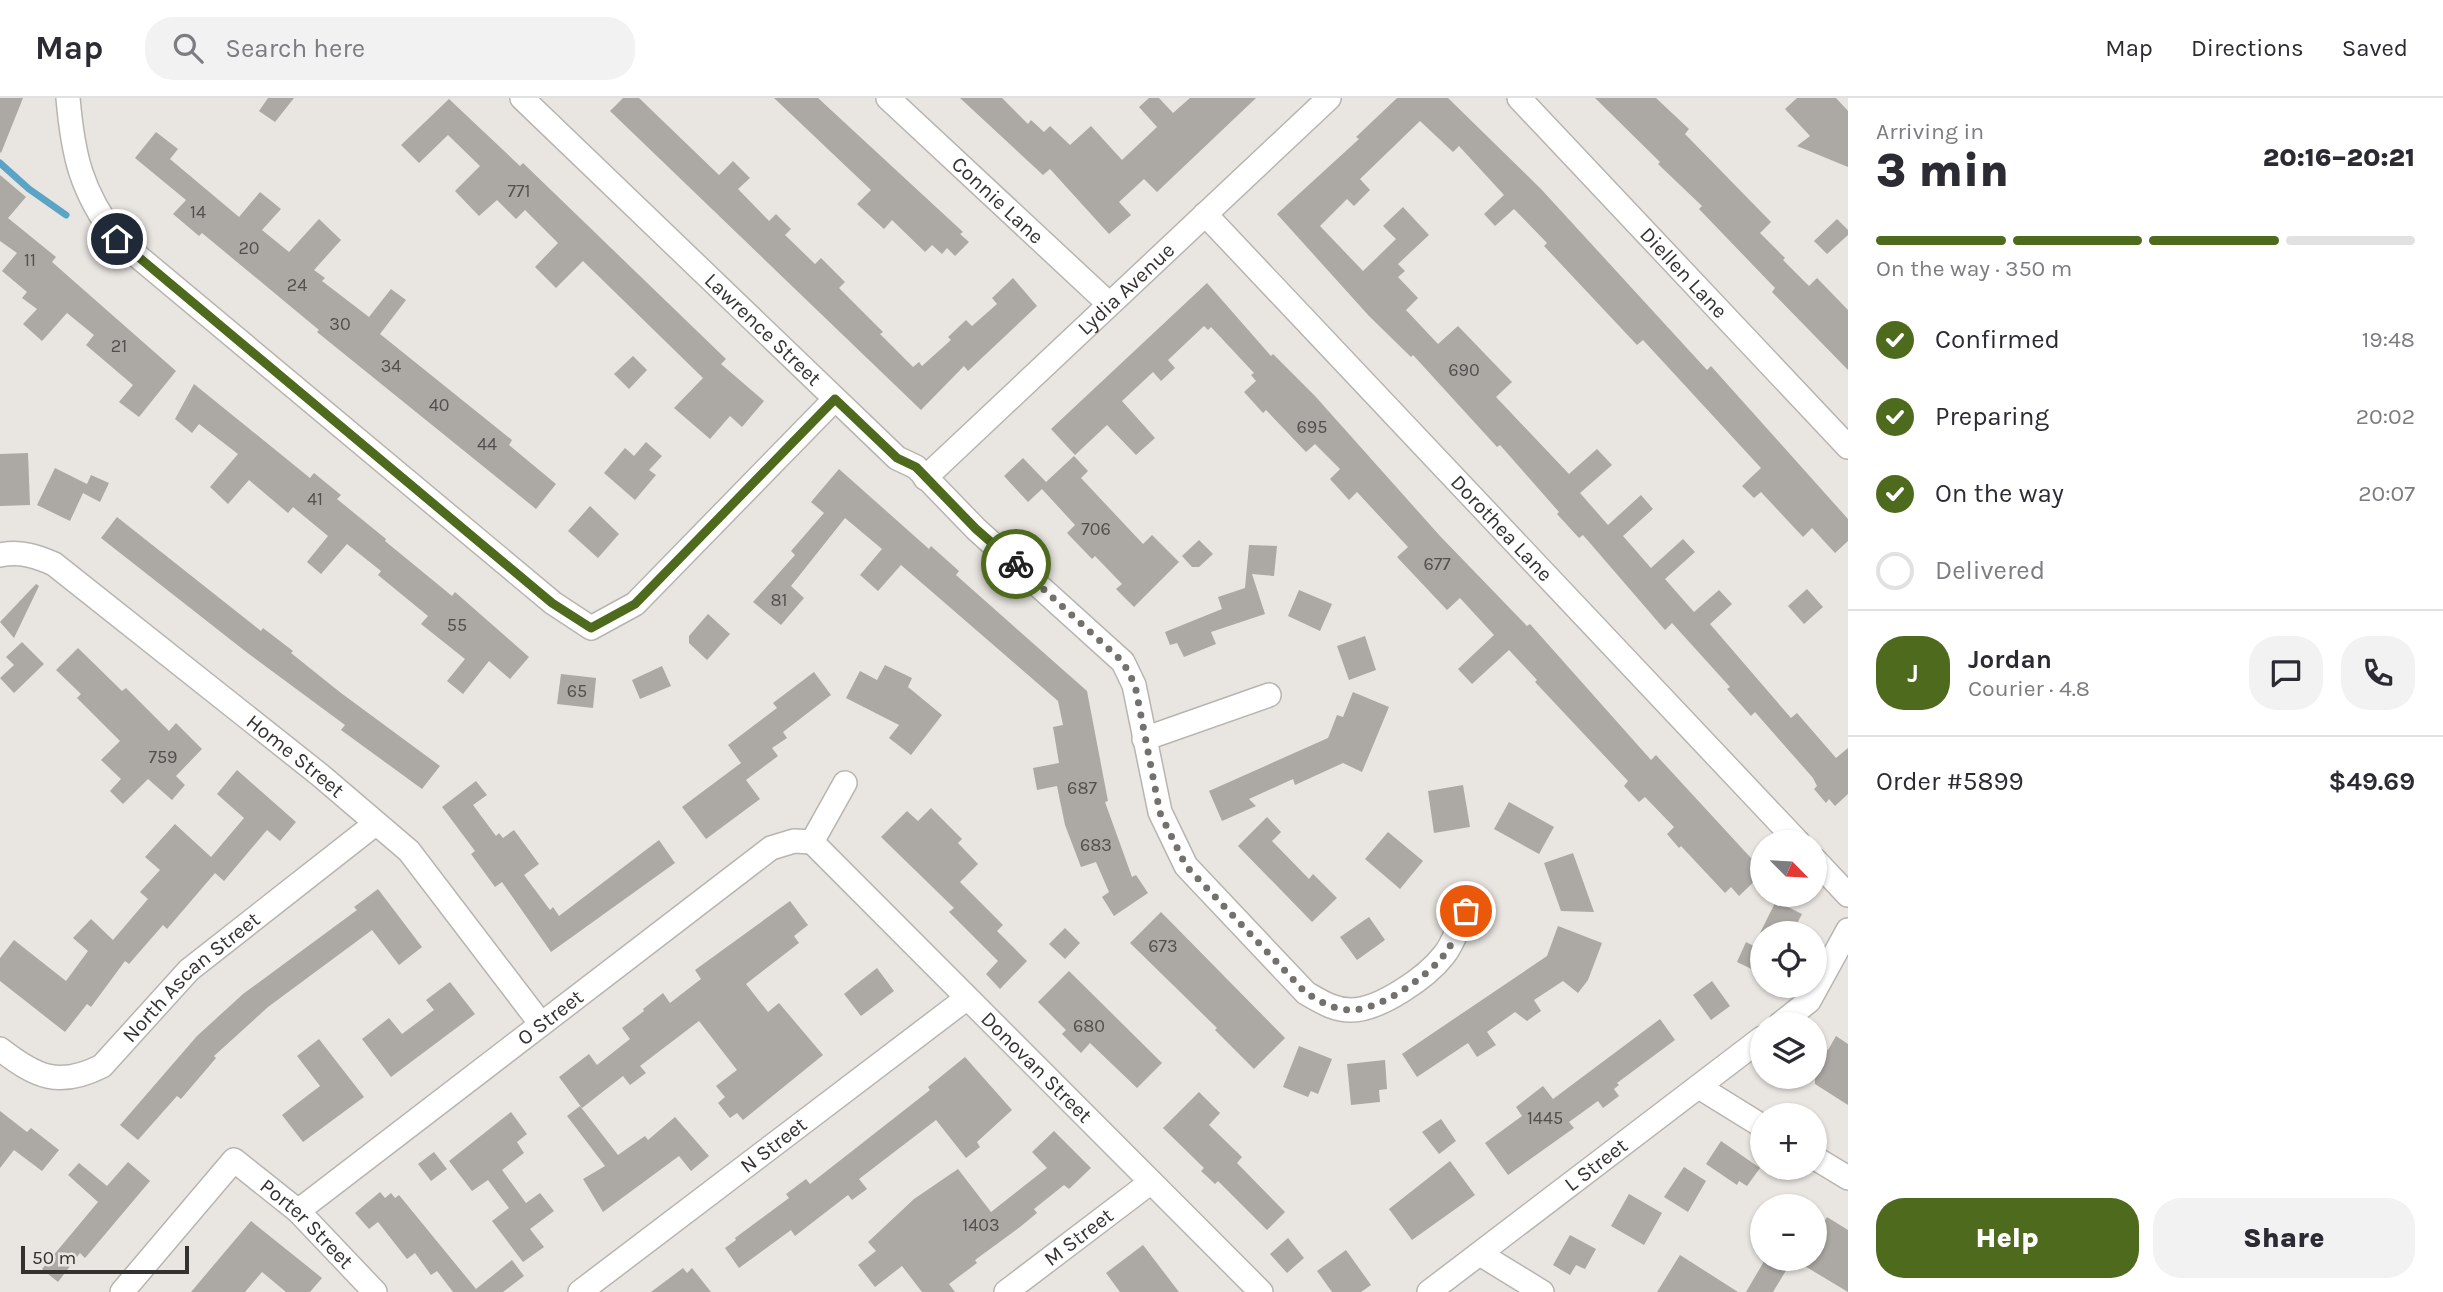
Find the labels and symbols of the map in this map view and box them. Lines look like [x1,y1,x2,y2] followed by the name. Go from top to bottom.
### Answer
[947,152,1049,249] street label: Connie Lane
[508,180,530,202] house number: 771
[190,201,206,223] house number: 14
[87,209,147,269] pin
[1635,222,1732,323] street label: Diellen Lane
[238,237,260,259] house number: 20
[1073,238,1179,340] street label: Lydia Avenue
[24,249,36,271] house number: 11
[700,268,826,391] street label: Lawrence Street
[287,274,307,296] house number: 24
[329,313,351,335] house number: 30
[111,335,127,357] house number: 21
[381,355,401,377] house number: 34
[1448,359,1480,381] house number: 690
[429,394,449,416] house number: 40
[1297,416,1327,438] house number: 695
[477,433,497,455] house number: 44
[1446,470,1557,586] street label: Dorothea Lane
[307,488,323,510] house number: 41
[1081,518,1111,540] house number: 706
[981,529,1051,599] courier
[1423,553,1451,575] house number: 677
[770,589,788,611] house number: 81
[447,614,467,636] house number: 55
[567,680,587,702] house number: 65
[242,709,349,802] street label: Home Street
[148,746,178,768] house number: 759
[1067,777,1097,799] house number: 687
[1750,830,1827,906] north arrow
[1080,834,1112,856] house number: 683
[1436,881,1496,941] pin
[118,907,265,1047] street label: North Ascan Street
[1148,935,1178,957] house number: 673
[513,985,588,1050] street label: O Street
[976,1007,1097,1128] street label: Donovan Street
[1073,1015,1105,1037] house number: 680
[1527,1107,1563,1129] house number: 1445
[736,1112,812,1178] street label: N Street
[1560,1133,1632,1196] street label: L Street
[255,1174,358,1274] street label: Porter Street
[1039,1203,1118,1271] street label: M Street
[962,1214,1000,1236] house number: 1403
[21,1243,189,1275] scale bar

